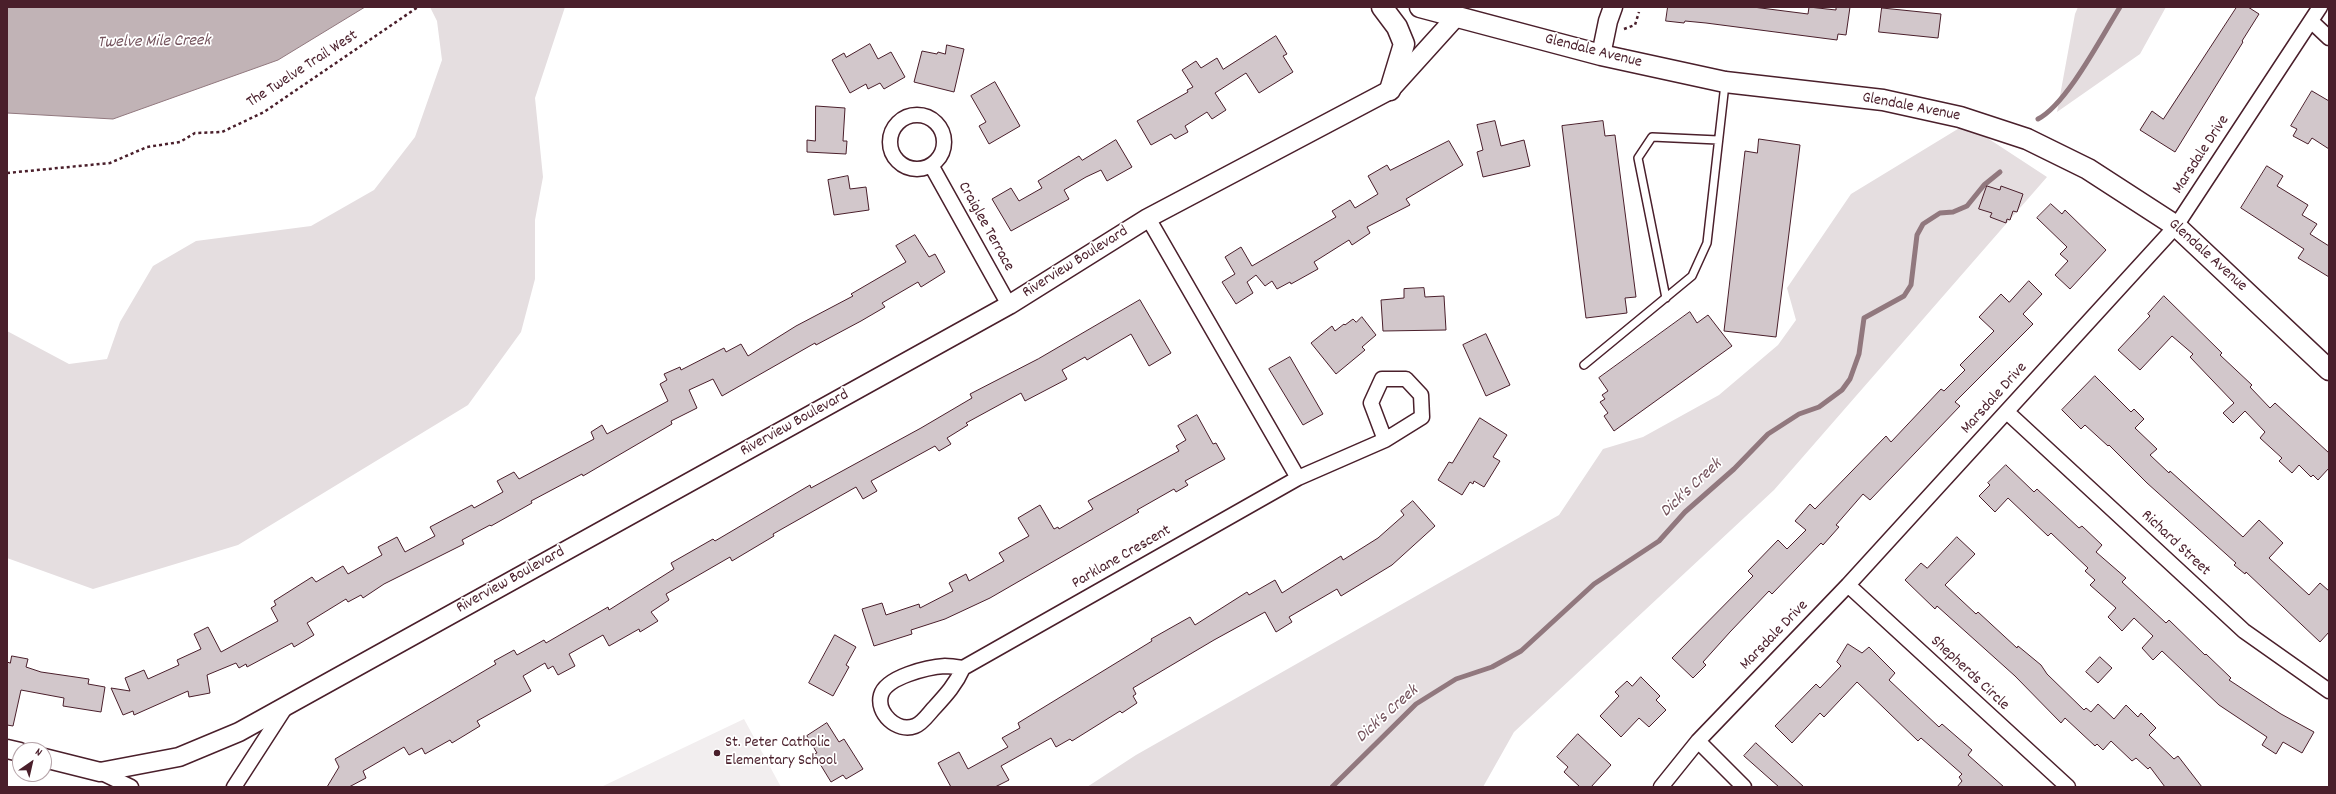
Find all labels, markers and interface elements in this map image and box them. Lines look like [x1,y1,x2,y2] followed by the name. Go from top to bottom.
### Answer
[244,27,362,113] street label: The Twelve Trail West
[1542,31,1644,73] street label: Glendale Avenue
[97,32,211,54] water label: Twelve Mile Creek
[1860,89,1962,127] street label: Glendale Avenue
[2169,112,2235,198] street label: Marsdale Drive
[953,179,1017,275] street label: Craiglee Terrace
[2164,216,2250,296] street label: Glendale Avenue
[1020,223,1132,303] street label: Riverview Boulevard
[1958,359,2032,439] street label: Marsdale Drive
[737,386,853,462] street label: Riverview Boulevard
[1657,455,1727,523] water label: Dick's Creek
[2136,507,2214,581] street label: Richard Street
[1069,522,1175,594] street label: Parklane Crescent
[453,543,569,619] street label: Riverview Boulevard
[1737,597,1813,675] street label: Marsdale Drive
[1925,633,2013,715] street label: Shepherds Circle
[1353,682,1423,748] water label: Dick's Creek
[725,734,837,772] place label: St. Peter Catholic Elementary School
[12,742,52,782] north arrow
[31,745,45,761] text: N
[712,748,722,758] marker: St. Peter Catholic Elementary School

